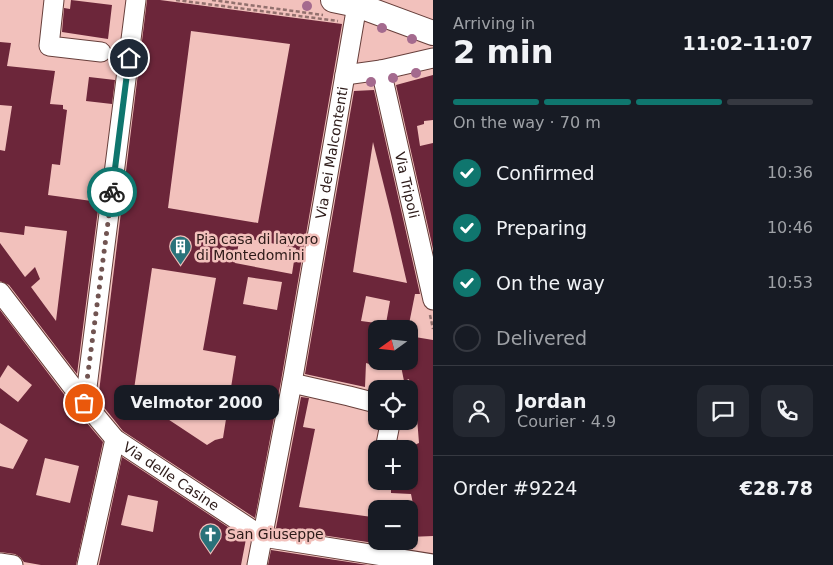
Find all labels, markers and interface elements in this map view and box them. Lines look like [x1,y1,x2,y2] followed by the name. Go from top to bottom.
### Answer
[453,14,535,33] text: Arriving in
[683,32,813,54] text: 11:02–11:07
[453,33,554,71] text: 2 min
[108,37,150,79] pin
[115,44,143,72] icon: home
[312,85,351,220] street label: Via dei Malcontenti
[453,113,601,132] text: On the way · 70 m
[392,150,422,220] street label: Via Tripoli
[453,159,481,187] icon: check
[496,162,595,184] text: Confirmed
[767,163,813,182] text: 10:36
[87,167,137,217] courier
[98,178,126,206] icon: bike
[453,214,481,242] icon: check
[496,217,587,239] text: Preparing
[767,218,813,237] text: 10:46
[196,231,318,263] place label: Pia casa di lavoro di Montedomini
[168,235,192,266] building icon: Pia casa di lavoro di Montedomini
[453,269,481,297] icon: check
[496,272,605,294] text: On the way
[767,273,813,292] text: 10:53
[368,320,418,370] north arrow
[368,320,418,550] map controls
[496,327,587,349] text: Delivered
[368,380,418,430] button: locate
[63,382,105,424] pin
[453,385,505,437] button: person
[697,385,749,437] button: chat
[761,385,813,437] button: phone
[114,386,279,420] callout: Velmotor 2000
[70,389,98,417] icon: bag
[517,390,586,412] text: Jordan
[130,393,263,412] text: Velmotor 2000
[517,412,616,431] text: Courier · 4.9
[120,439,222,514] street label: Via delle Casine
[368,440,418,490] button: +
[453,477,577,499] text: Order #9224
[740,477,813,499] text: €28.78
[368,500,418,550] button: −
[199,522,223,553] church icon: San Giuseppe
[227,526,324,542] place label: San Giuseppe

